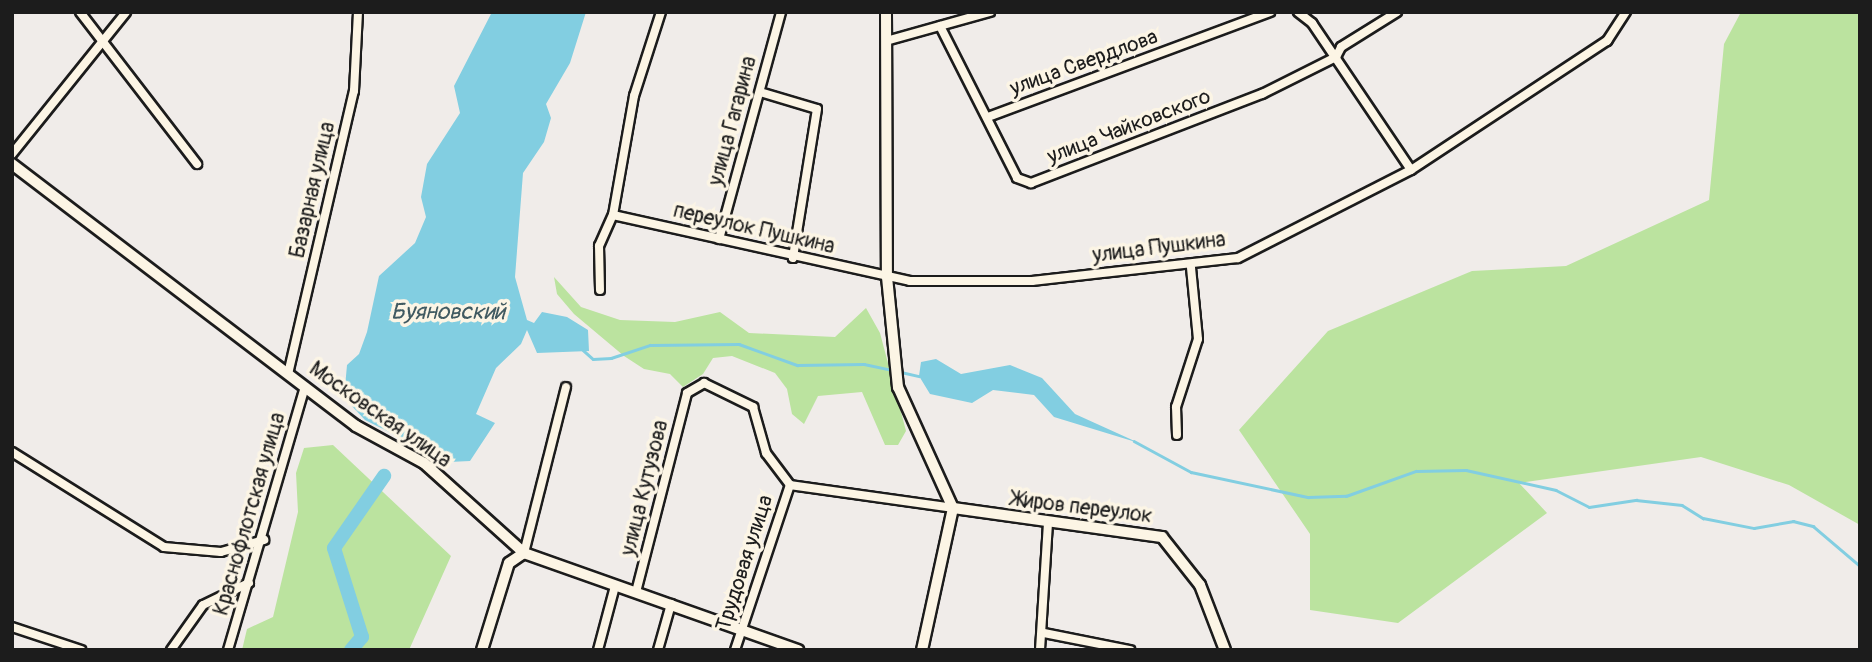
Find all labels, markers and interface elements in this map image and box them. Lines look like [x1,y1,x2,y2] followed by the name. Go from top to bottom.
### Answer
[1007,25,1161,101] street label: улица Свердлова
[704,53,762,189] street label: улица Гагарина
[1044,84,1214,170] street label: улица Чайковского
[285,119,341,261] street label: Базарная улица
[671,198,837,260] street label: переулок Пушкина
[1091,227,1227,269] street label: улица Пушкина
[391,298,505,326] water label: Буяновский
[304,357,456,473] street label: Московская улица
[209,410,291,618] street label: Краснофлотская улица
[616,418,674,558] street label: улица Кутузова
[1010,487,1154,529] street label: Жиров переулок
[711,492,779,634] street label: Трудовая улица

